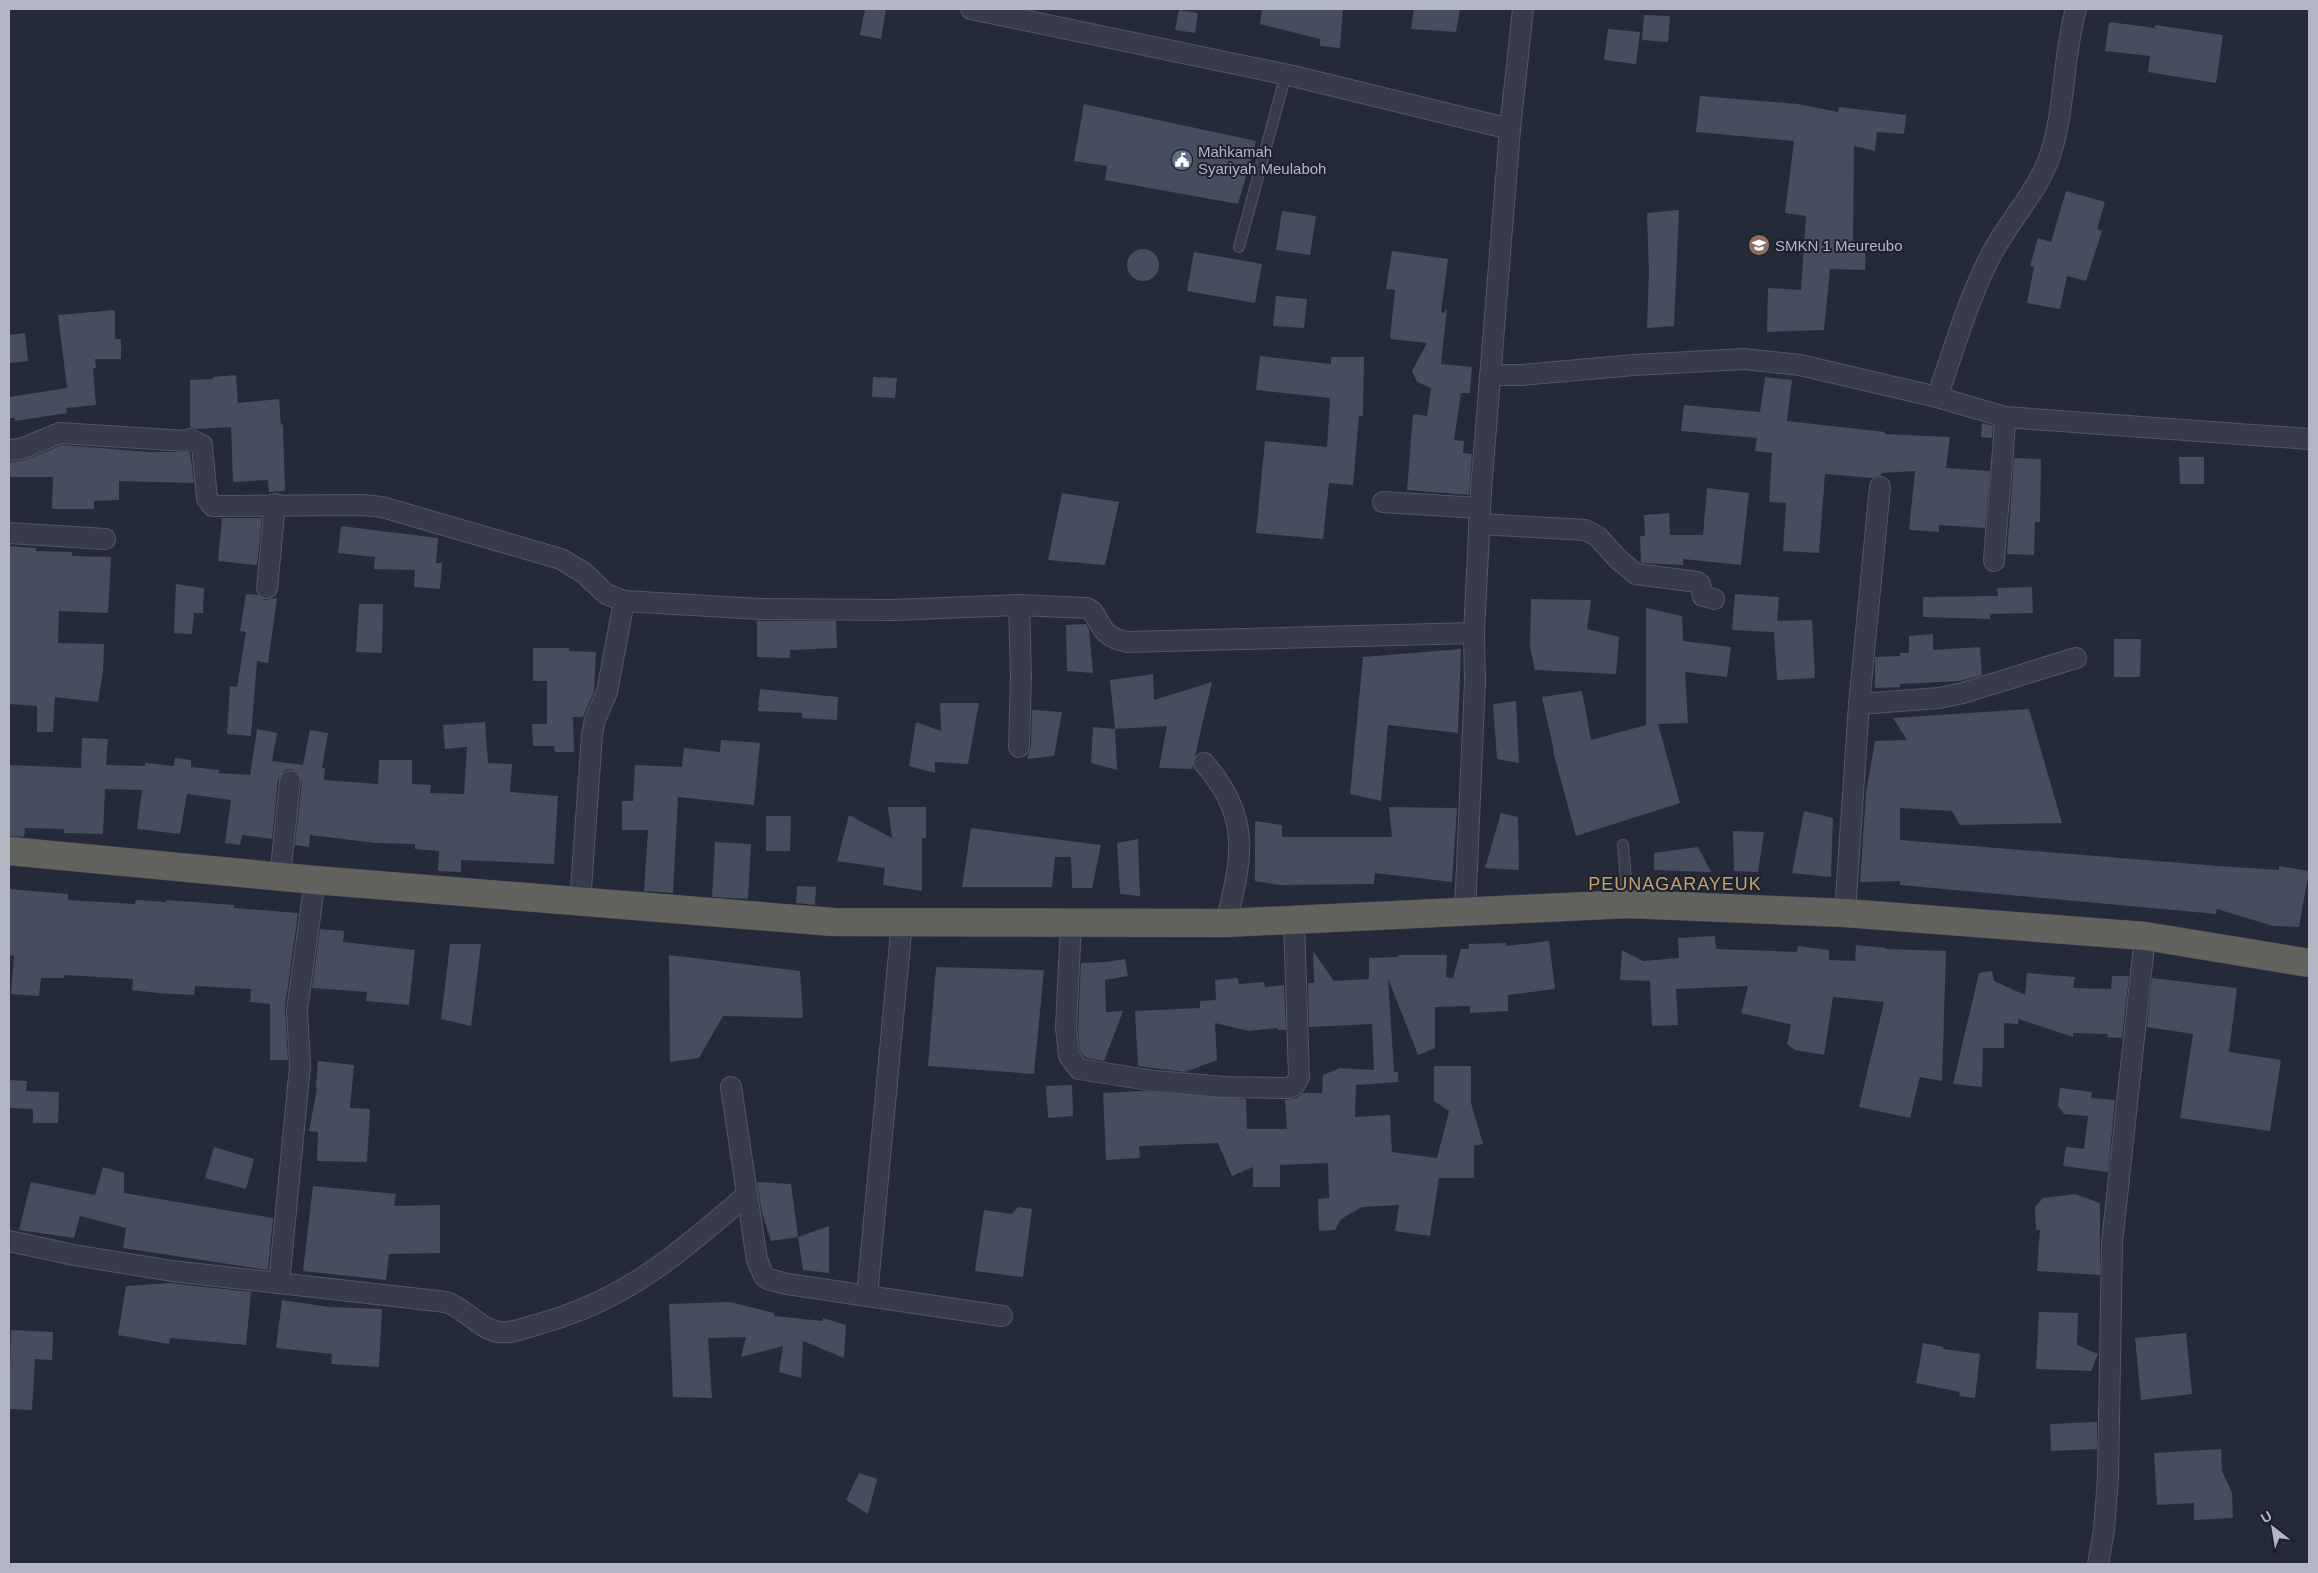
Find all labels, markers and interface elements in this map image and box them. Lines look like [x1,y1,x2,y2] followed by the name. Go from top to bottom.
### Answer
[1198,143,1326,177] place label: Mahkamah Syariyah Meulaboh
[1170,148,1194,172] public building icon: Mahkamah Syariyah Meulaboh
[1747,233,1771,257] school or university icon: SMKN 1 Meureubo
[1775,237,1903,254] place label: SMKN 1 Meureubo
[1588,874,1762,894] district label: PEUNAGARAYEUK
[2248,1503,2298,1553] north arrow
[2258,1507,2275,1526] text: U

